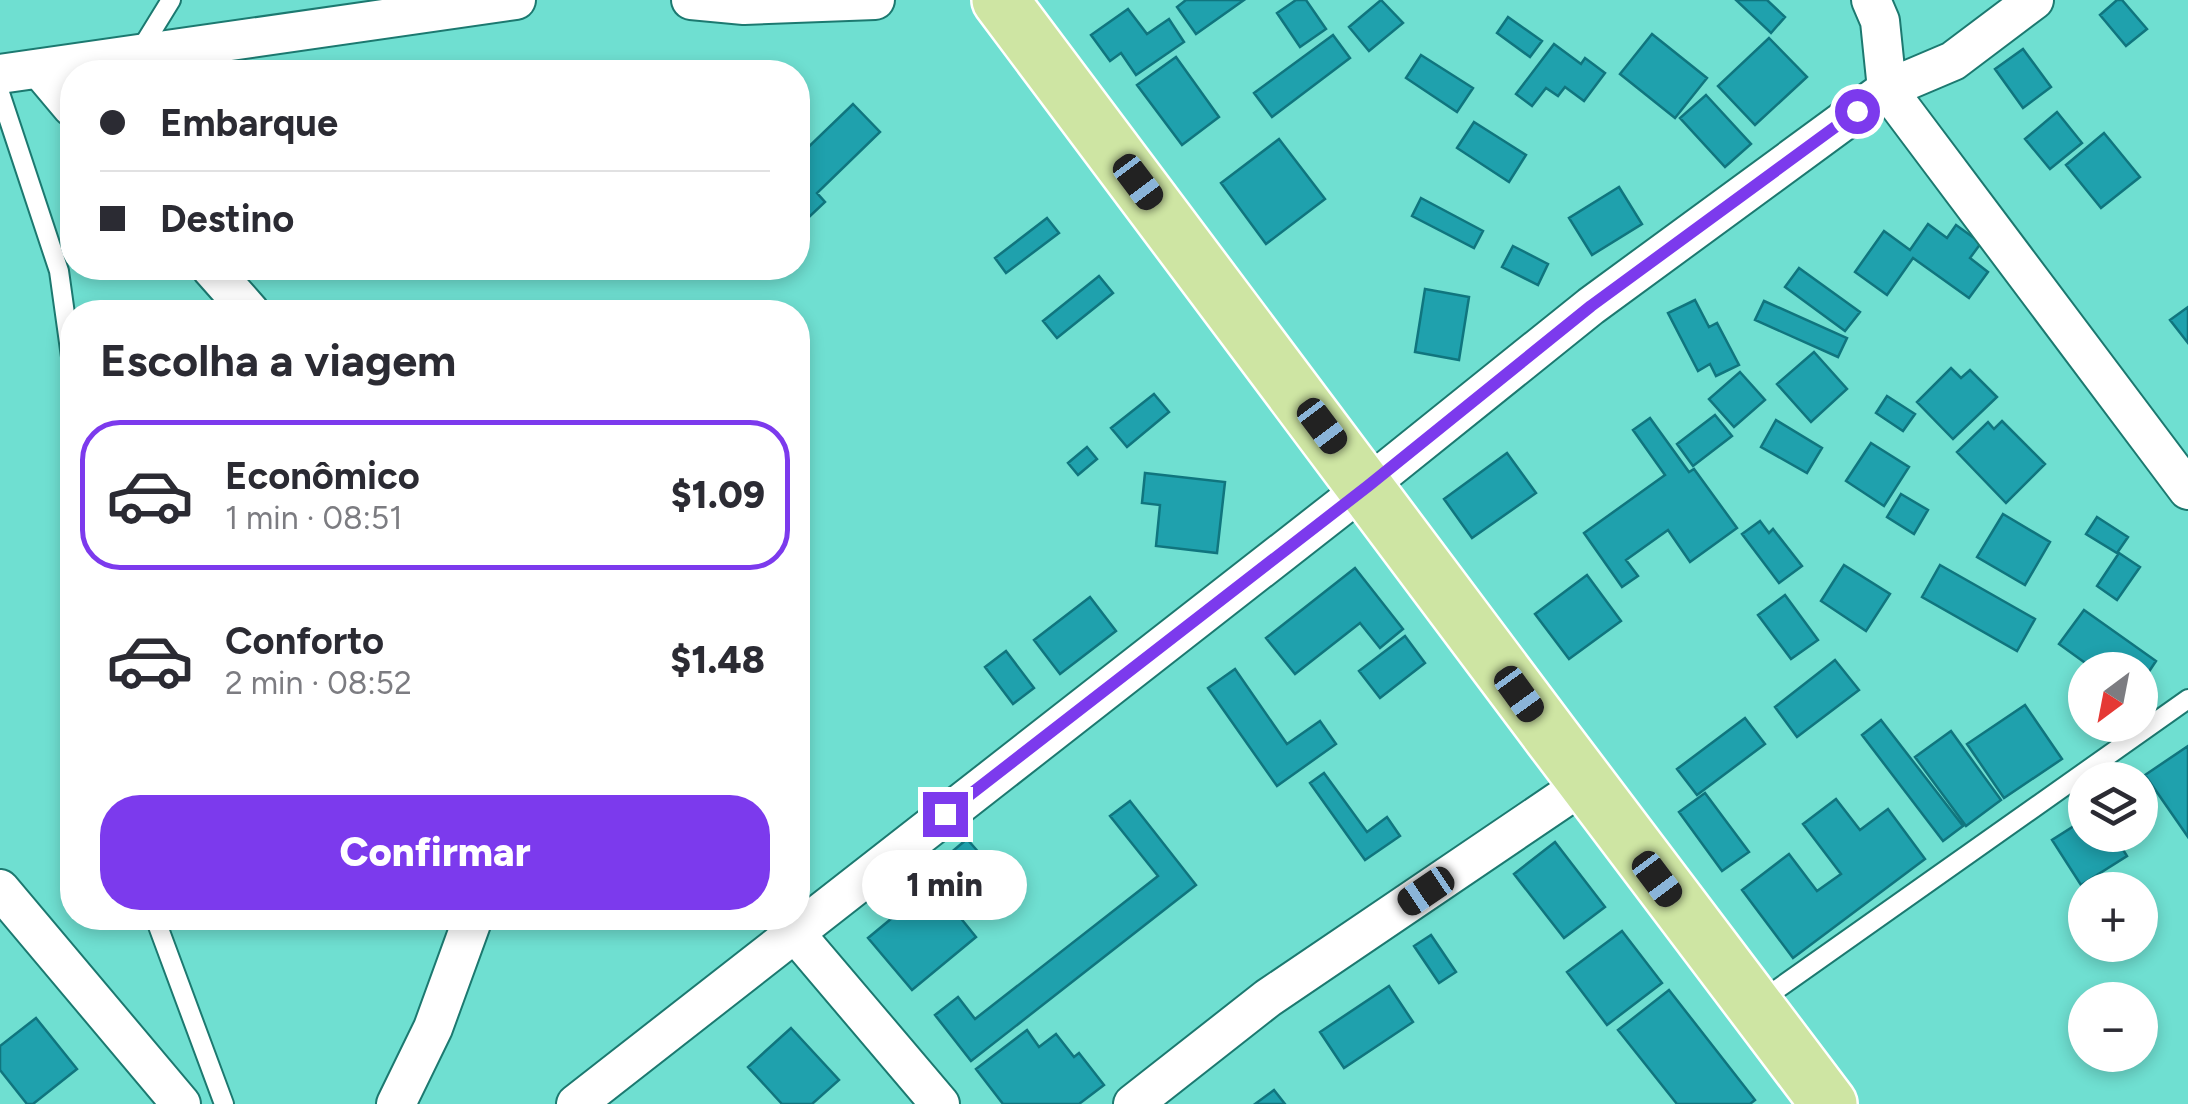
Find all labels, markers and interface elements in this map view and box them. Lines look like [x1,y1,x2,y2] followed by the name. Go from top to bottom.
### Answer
[1835,89,1880,134] route start
[160,100,338,146] text: Embarque
[1108,149,1168,215] car
[160,196,294,242] text: Destino
[100,333,456,387] text: Escolha a viagem
[1292,393,1352,459] car
[105,450,195,540] icon: car
[225,453,420,499] text: Econômico
[671,472,765,518] text: $1.09
[225,499,402,537] text: 1 min · 08:51
[105,615,195,705] icon: car
[225,618,384,664] text: Conforto
[670,637,765,683] text: $1.48
[2068,652,2158,742] north arrow
[2068,652,2158,1072] map controls
[1489,661,1549,727] car
[225,664,412,702] text: 2 min · 08:52
[2068,762,2158,852] button: layers
[923,792,968,837] route end
[100,795,770,910] button: Confirmar
[1627,846,1687,912] car
[862,849,1028,919] callout: 1 min
[1393,862,1459,920] car
[906,866,983,904] text: 1 min
[2068,872,2158,962] button: +
[2068,982,2158,1072] button: −

